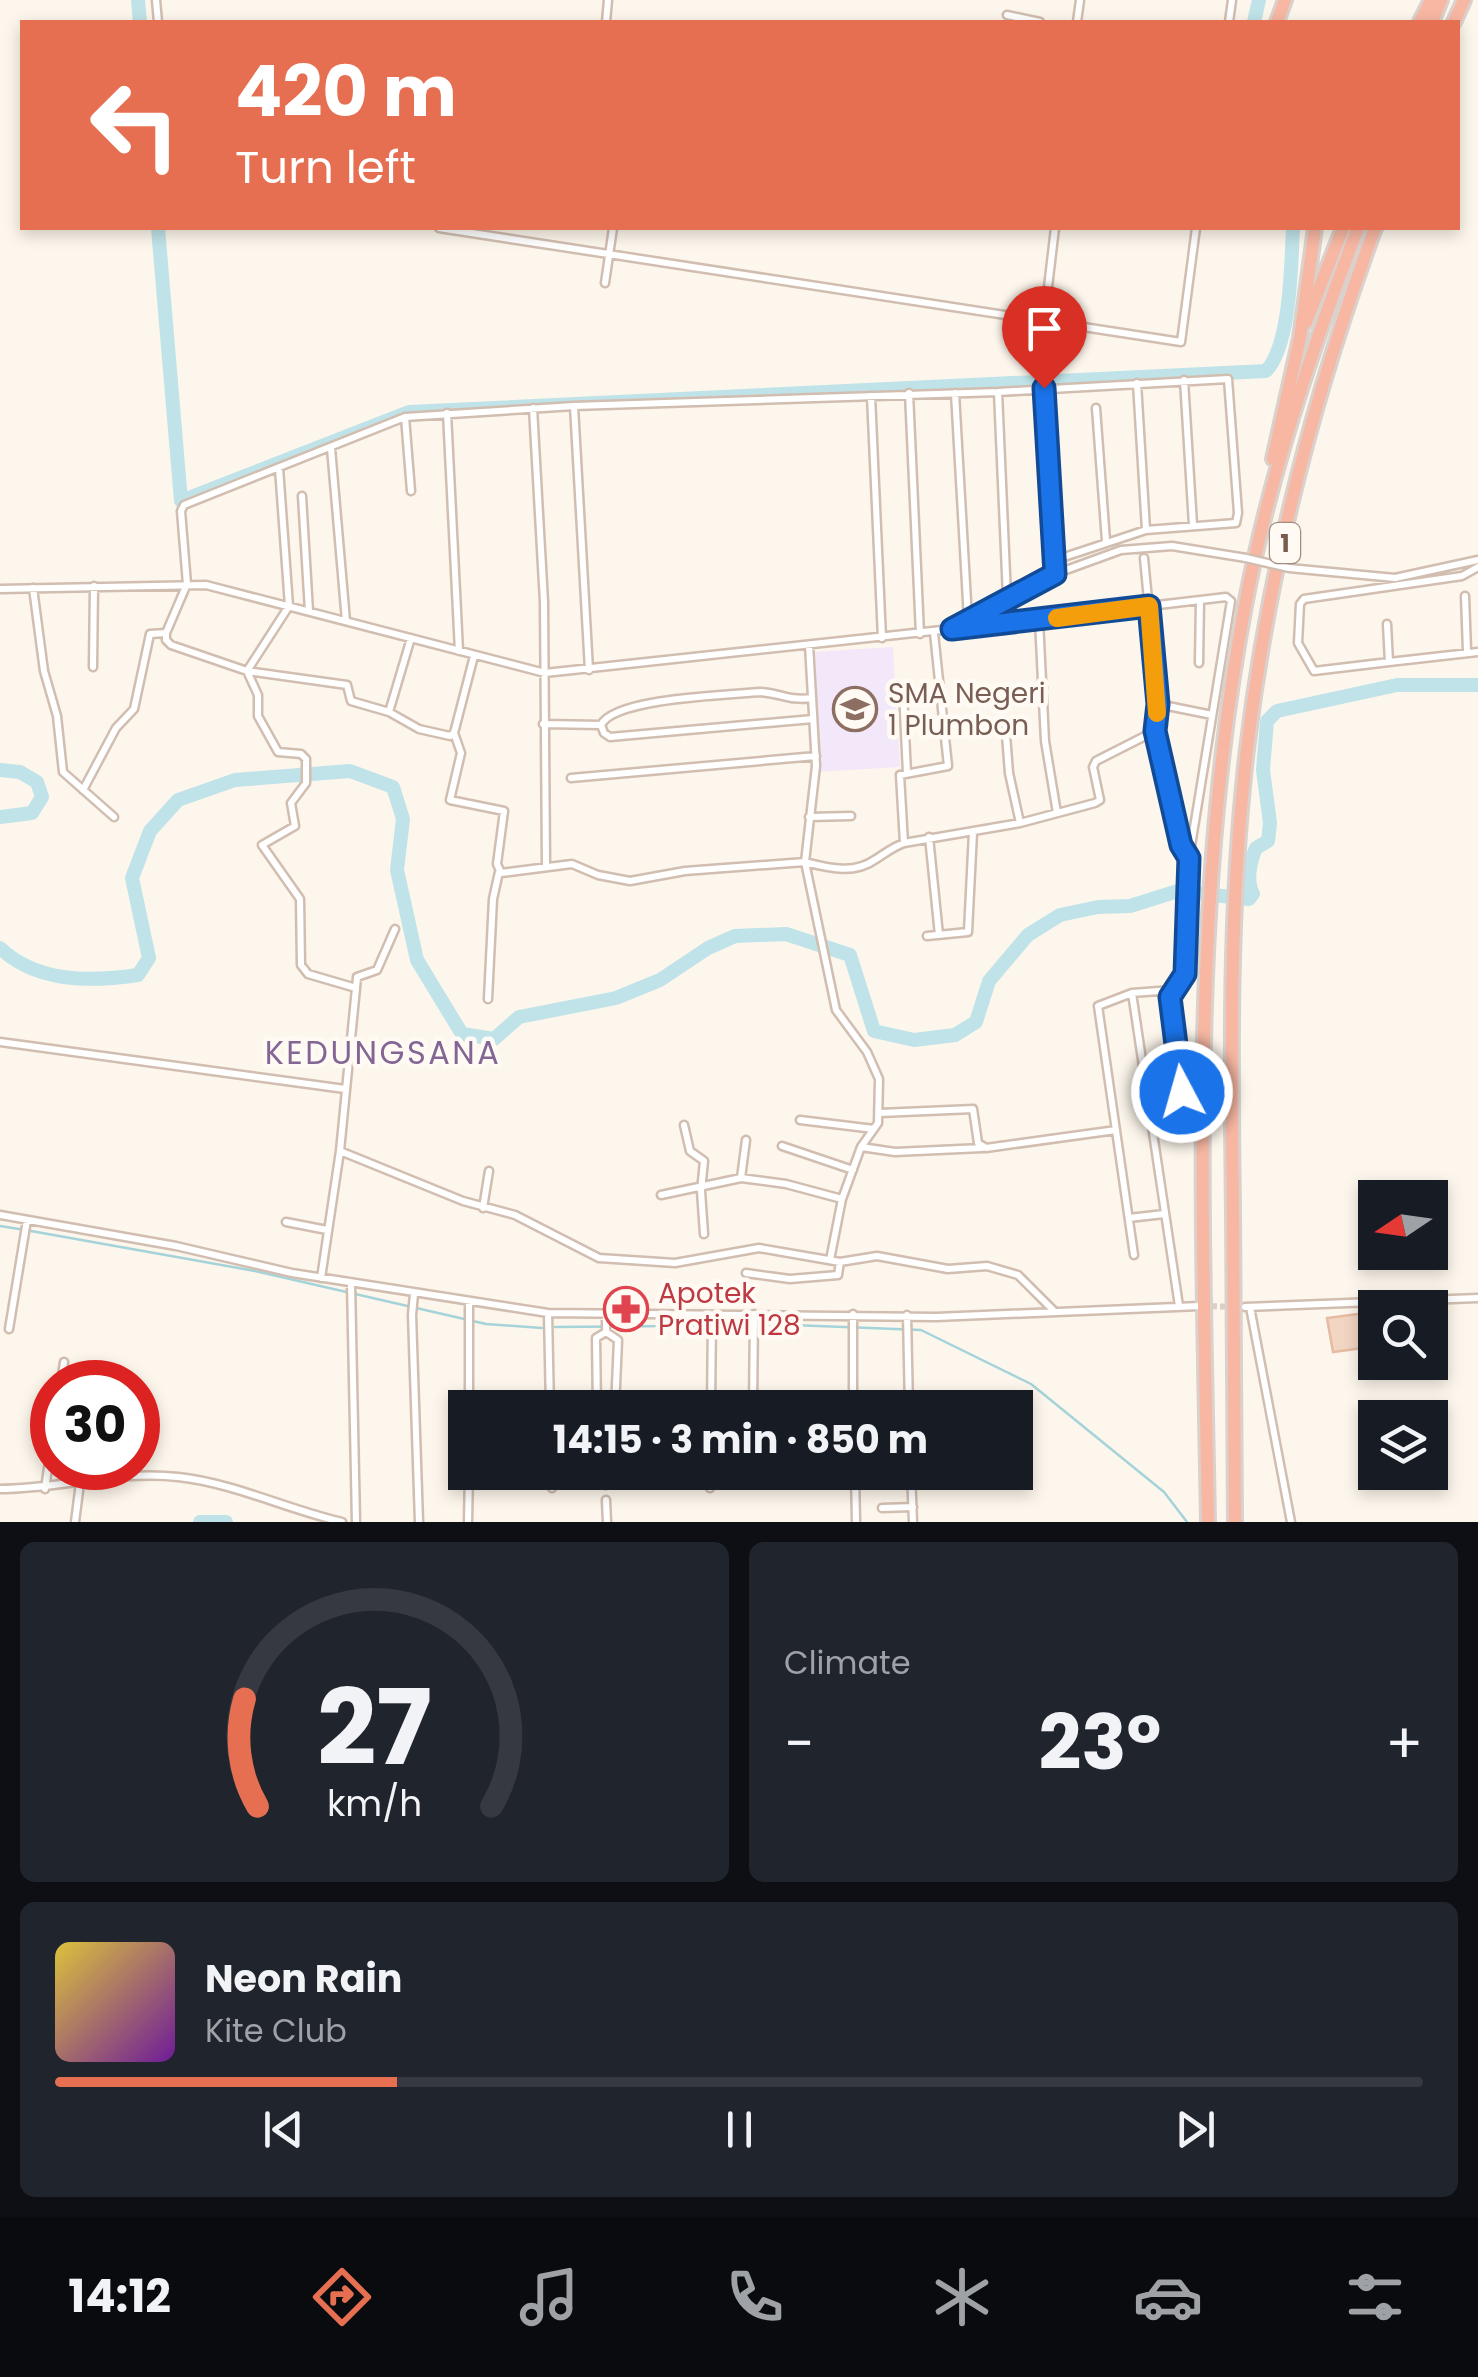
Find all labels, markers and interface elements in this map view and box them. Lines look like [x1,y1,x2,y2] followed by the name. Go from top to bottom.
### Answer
[235,42,457,141] text: 420 m
[70,60,200,190] icon: left
[235,136,416,199] text: Turn left
[1002,286,1087,389] pin
[1017,301,1072,356] icon: arrive
[1270,523,1300,563] road number: 1
[888,674,1046,745] place label: SMA Negeri 1 Plumbon
[832,686,878,732] school or university icon: SMA Negeri 1 Plumbon
[265,1030,501,1075] district label: KEDUNGSANA
[1130,1040,1234,1144] position arrow
[1358,1180,1448,1270] north arrow
[1358,1180,1448,1490] map controls
[658,1274,801,1345] place label: Apotek Pratiwi 128
[603,1286,649,1332] pharmacy icon: Apotek Pratiwi 128
[1358,1290,1448,1380] button: search
[30,1360,160,1490] speed limit sign: 30
[1358,1400,1448,1490] button: layers
[553,1413,928,1466] text: 14:15 · 3 min · 850 m
[784,1640,911,1685] text: Climate
[317,1655,432,1800] text: 27
[1038,1690,1161,1795] text: 23°
[784,1705,814,1782] text: −
[1385,1705,1423,1782] text: +
[327,1778,422,1829] text: km/h
[205,1952,402,2005] text: Neon Rain
[205,2008,347,2053] text: Kite Club
[256,2102,311,2157] icon: previous
[712,2102,767,2157] icon: pause
[1168,2102,1223,2157] icon: next
[307,2262,377,2332] icon: directions
[514,2262,584,2332] icon: music
[720,2262,790,2332] icon: phone
[927,2262,997,2332] icon: climate
[1133,2262,1203,2332] icon: car
[1340,2262,1410,2332] icon: filters
[68,2265,171,2328] text: 14:12

